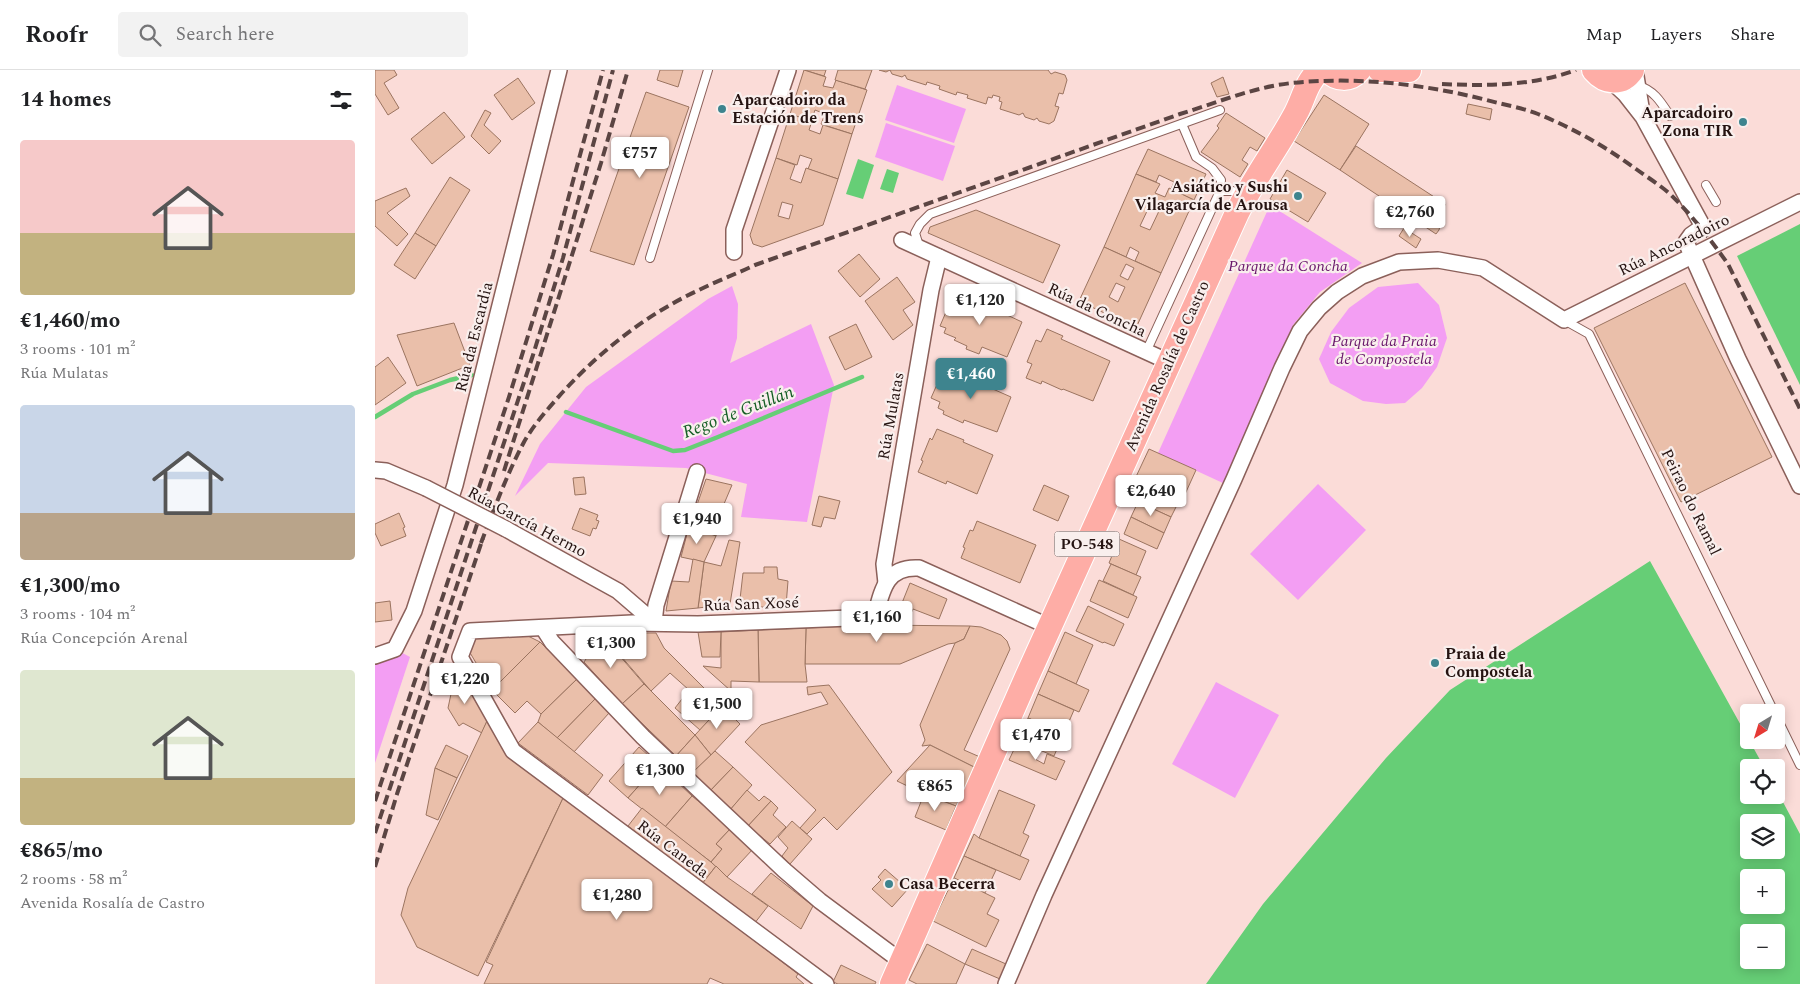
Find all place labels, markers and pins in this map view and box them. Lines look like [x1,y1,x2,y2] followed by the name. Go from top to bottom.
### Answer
[732,88,864,130] place label: Aparcadoiro da Estación de Trens
[1641,101,1733,143] place label: Aparcadoiro Zona TIR
[716,103,728,115] marker: Aparcadoiro da Estación de Trens
[1737,116,1749,128] marker: Aparcadoiro Zona TIR
[610,136,670,179] pin: €757
[1134,175,1289,217] place label: Asiático y Sushi Vilagarcía de Arousa
[1292,190,1304,202] marker: Asiático y Sushi Vilagarcía de Arousa
[1369,196,1451,238] pin: €2,760
[939,284,1021,326] pin: €1,120
[930,358,1012,400] pin: €1,460
[1110,474,1192,517] pin: €2,640
[656,502,738,545] pin: €1,940
[836,600,918,643] pin: €1,160
[570,626,652,669] pin: €1,300
[1445,642,1533,684] place label: Praia de Compostela
[1429,657,1441,669] marker: Praia de Compostela
[424,662,506,705] pin: €1,220
[676,688,758,730] pin: €1,500
[995,718,1077,761] pin: €1,470
[619,754,701,796] pin: €1,300
[905,770,965,812] pin: €865
[899,872,996,896] place label: Casa Becerra
[576,878,658,921] pin: €1,280
[883,878,895,890] marker: Casa Becerra

